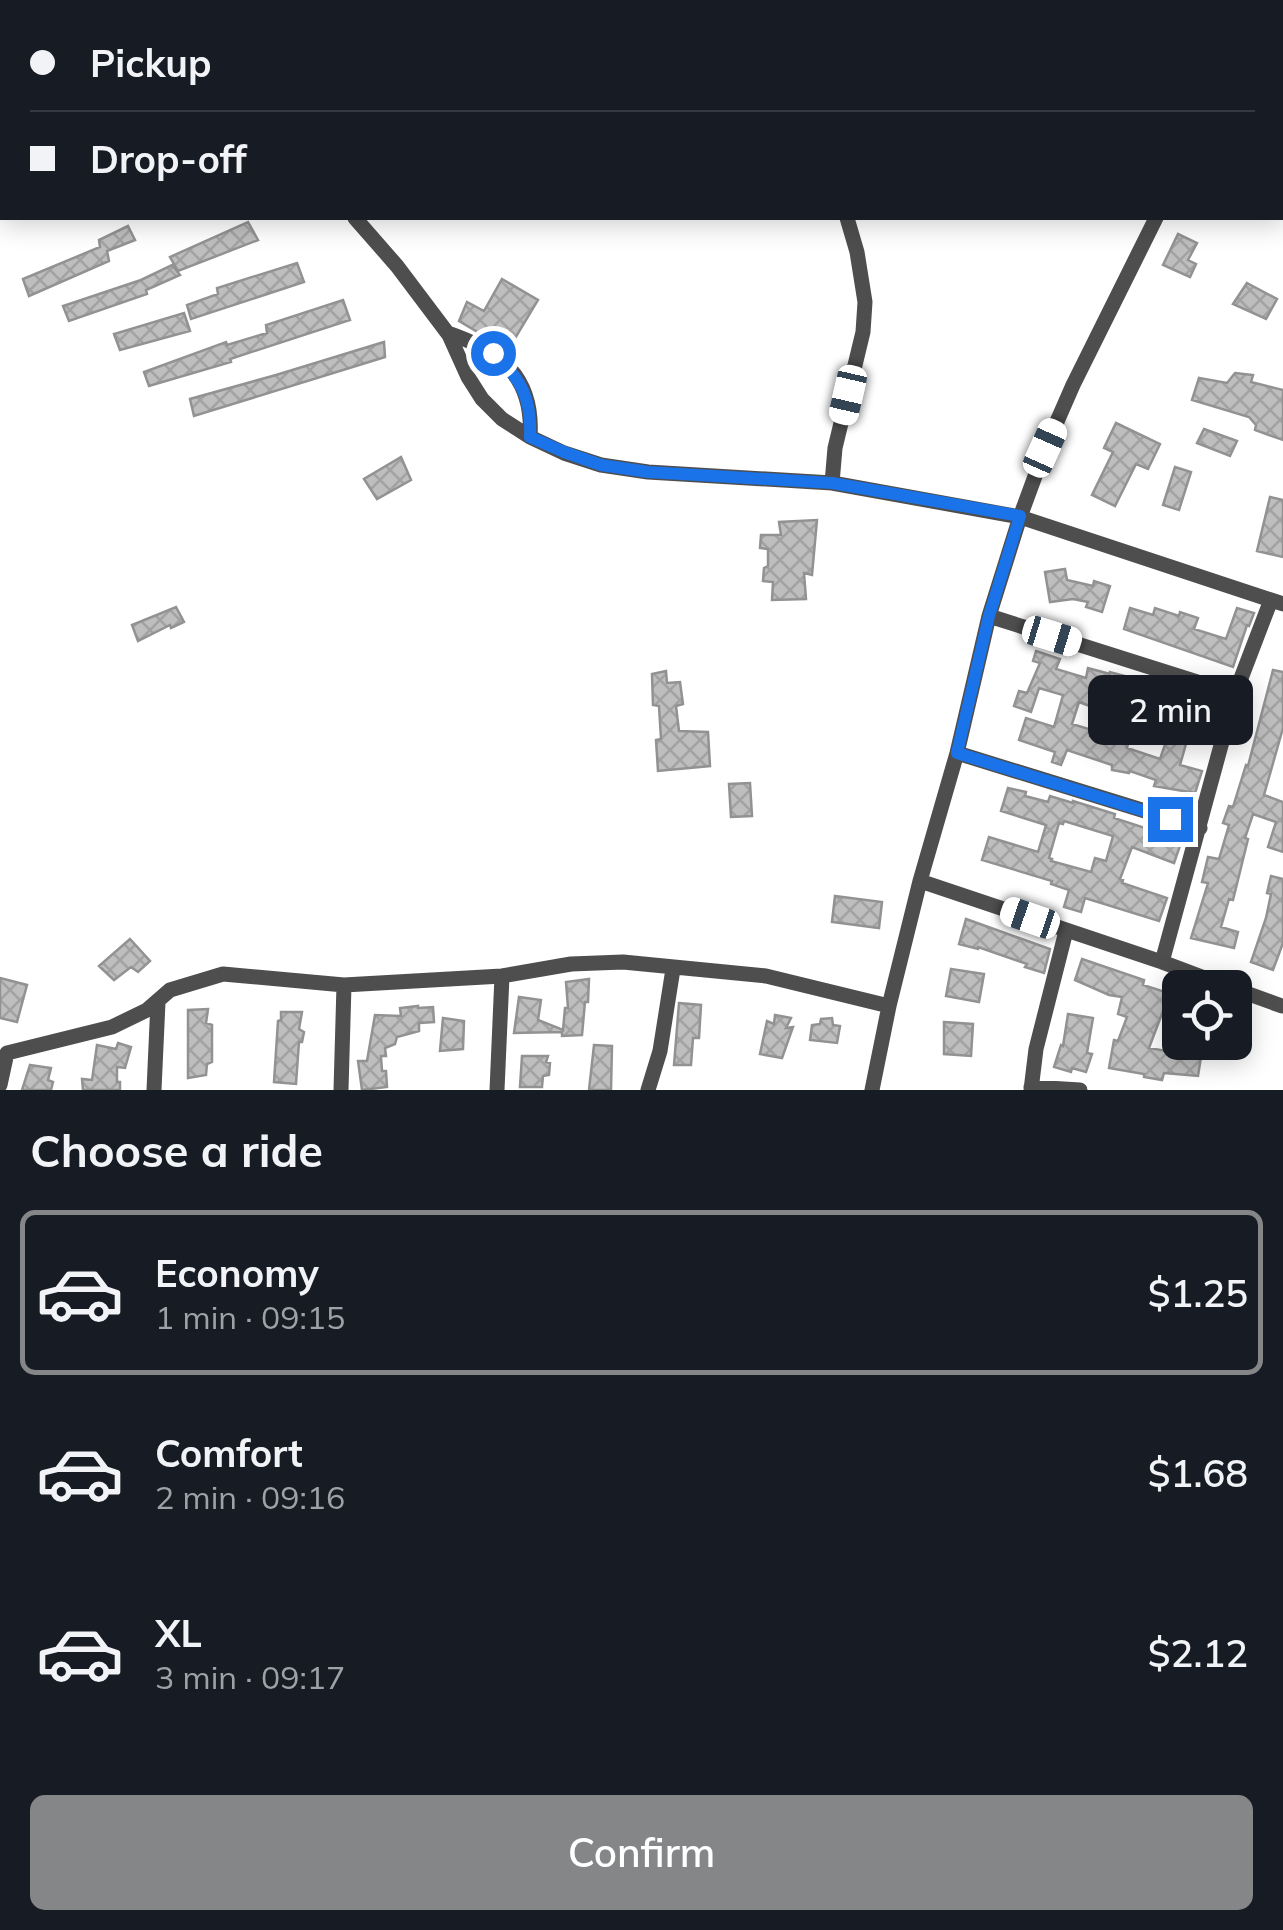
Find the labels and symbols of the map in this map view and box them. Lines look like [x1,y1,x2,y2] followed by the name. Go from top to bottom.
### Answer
[471,331,516,376] route start
[827,362,869,428] car
[1019,414,1071,482] car
[1019,613,1085,659] car
[1088,674,1252,744] callout: 2 min
[1148,797,1193,842] route end
[997,894,1063,942] car

